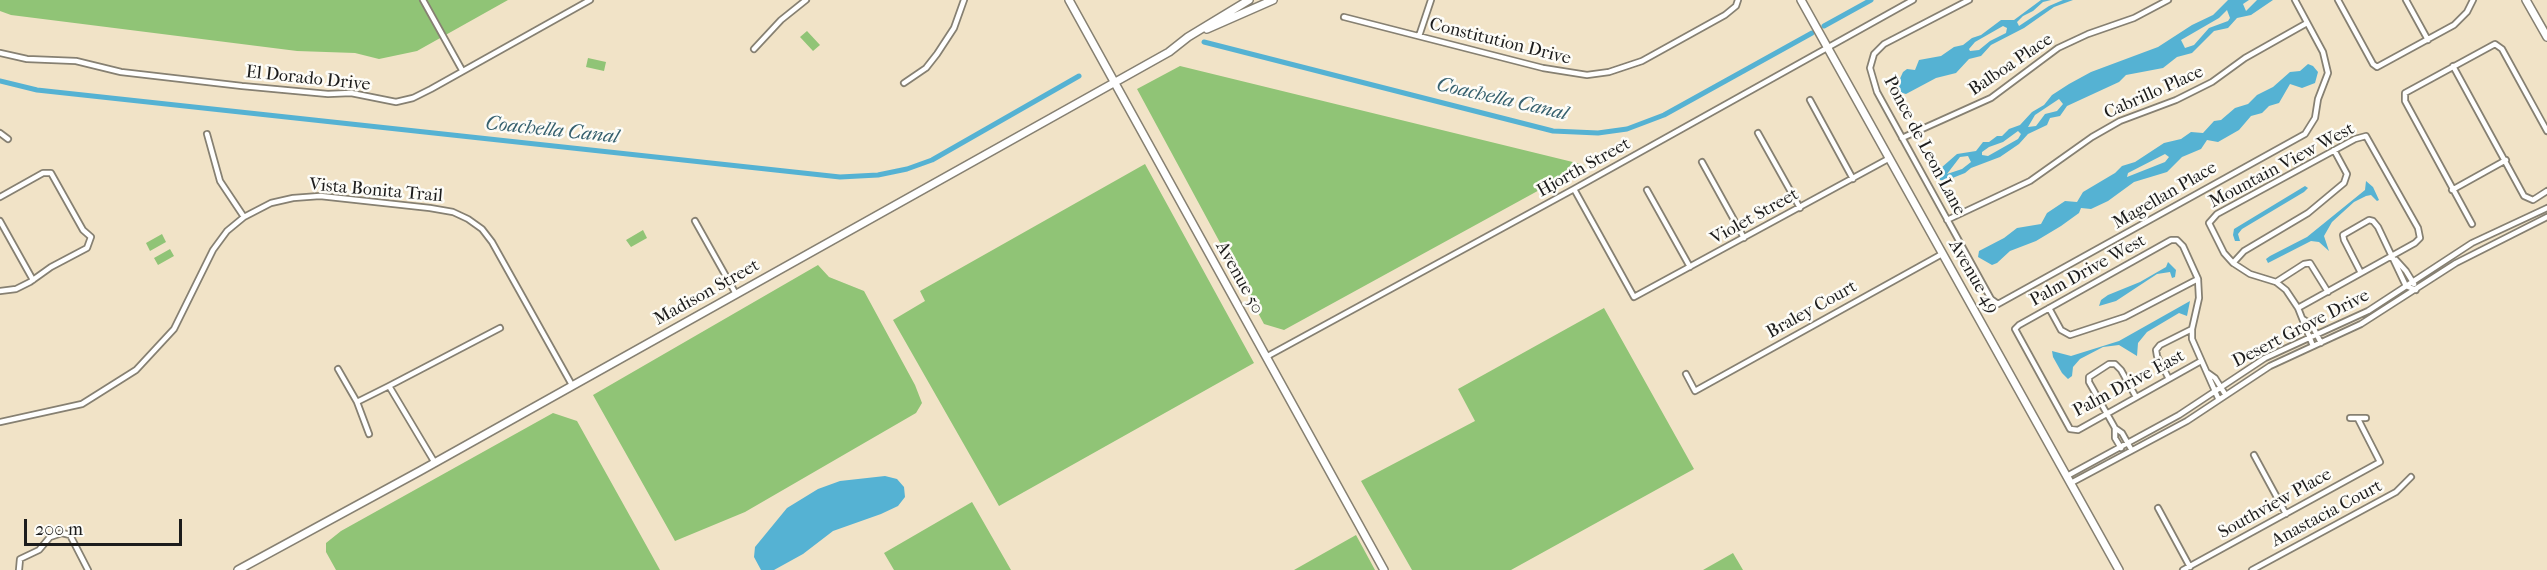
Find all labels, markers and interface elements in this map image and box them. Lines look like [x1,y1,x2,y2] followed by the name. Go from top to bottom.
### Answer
[1427,14,1573,70] street label: Constitution Drive
[1965,29,2057,101] street label: Balboa Place
[2101,61,2207,125] street label: Cabrillo Place
[245,62,371,96] street label: El Dorado Drive
[1434,73,1570,127] water label: Coachella Canal
[1878,73,1970,219] street label: Ponce de Leon Lane
[484,112,620,150] water label: Coachella Canal
[2206,119,2358,213] street label: Mountain View West
[1534,133,1634,203] street label: Hjorth Street
[2109,157,2221,235] street label: Magellan Place
[308,174,444,208] street label: Vista Bonita Trail
[1707,184,1803,250] street label: Violet Street
[2026,230,2150,312] street label: Palm Drive West
[1943,236,2003,318] street label: Avenue 49
[1210,238,1268,318] street label: Avenue 50
[650,255,764,331] street label: Madison Street
[1763,276,1861,344] street label: Braley Court
[2229,285,2373,373] street label: Desert Grove Drive
[2070,346,2188,422] street label: Palm Drive East
[2215,464,2335,544] street label: Southview Place
[2268,476,2386,552] street label: Anastacia Court
[27,507,184,545] scale bar
[35,519,83,540] text: 200 m

